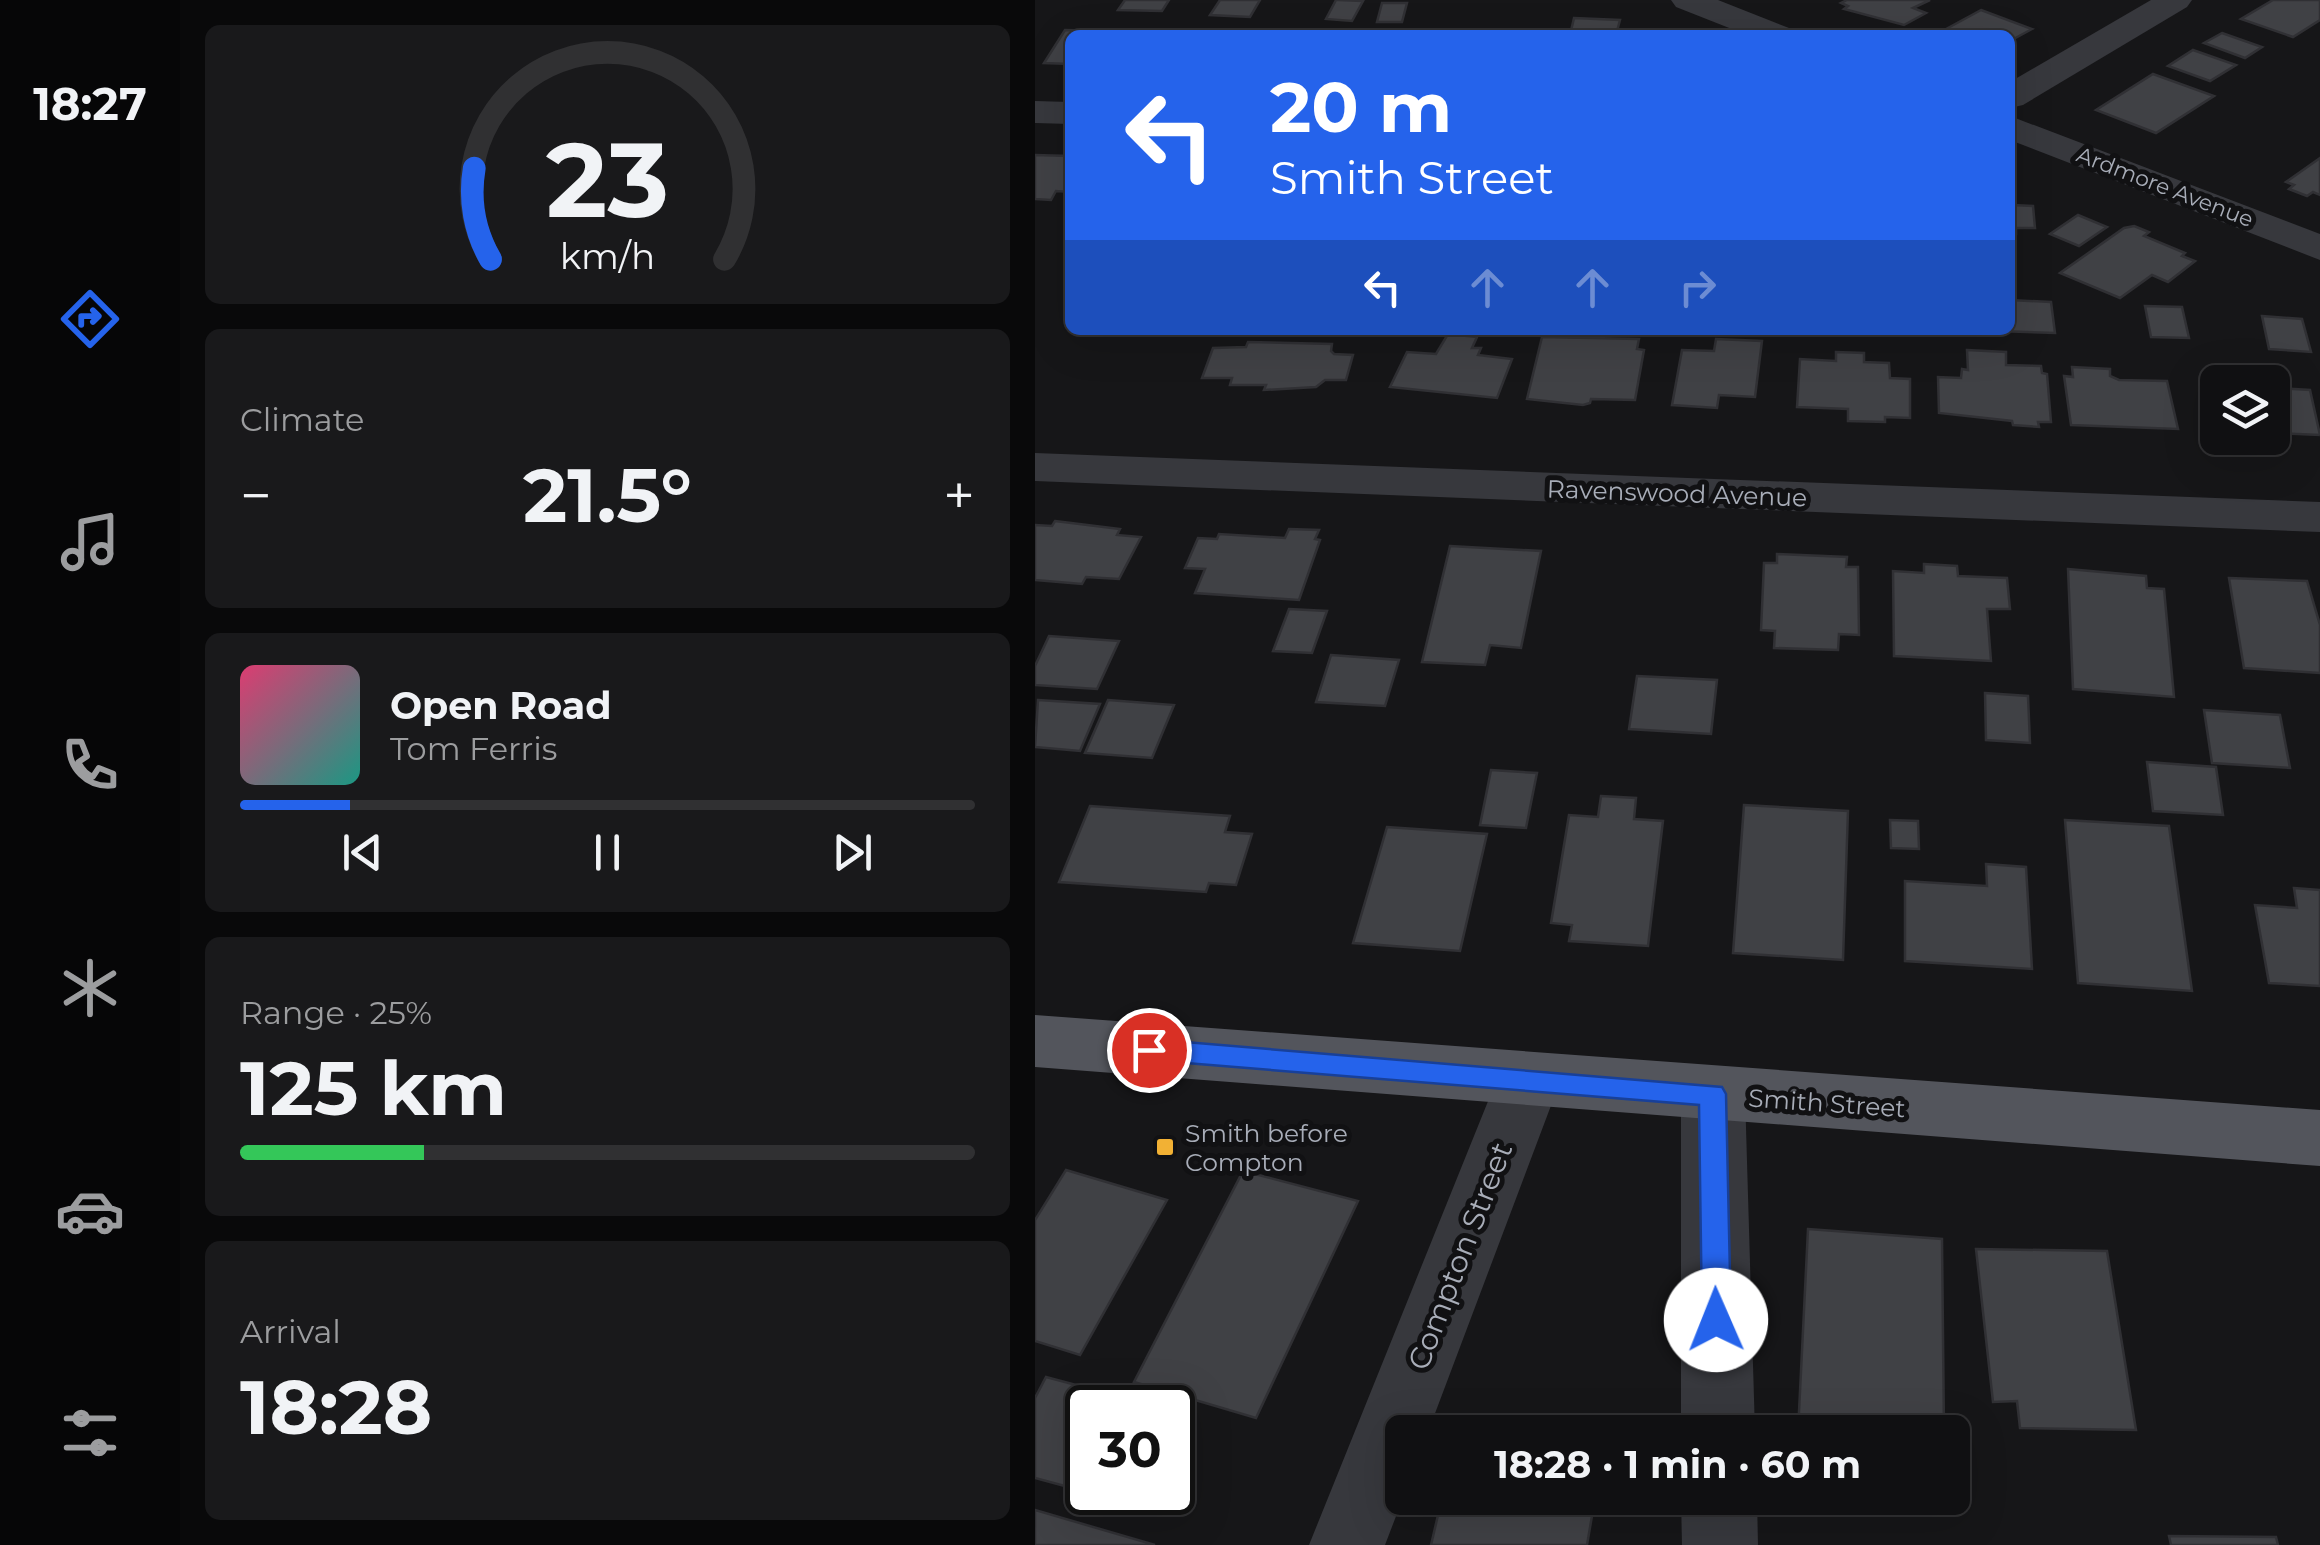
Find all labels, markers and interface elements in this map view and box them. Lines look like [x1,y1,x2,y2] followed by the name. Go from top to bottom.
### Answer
[1270,64,1452,150] text: 20 m
[1105,70,1235,200] icon: left
[33,76,147,131] text: 18:27
[546,116,669,243] text: 23
[2073,141,2257,233] street label: Ardmore Avenue
[1270,150,1554,205] text: Smith Street
[560,234,655,278] text: km/h
[1355,260,1410,315] icon: left
[1460,260,1515,315] icon: ahead
[1565,260,1620,315] icon: ahead
[1670,260,1725,315] icon: right
[55,284,125,354] icon: directions
[2200,365,2290,455] map controls
[2200,365,2290,455] button: layers
[240,400,364,439] text: Climate
[523,449,692,541] text: 21.5°
[240,462,272,529] text: −
[943,462,975,529] text: +
[1546,473,1808,513] street label: Ravenswood Avenue
[55,507,125,577] icon: music
[390,682,612,729] text: Open Road
[390,729,557,768] text: Tom Ferris
[55,730,125,800] icon: phone
[335,825,390,880] icon: previous
[580,825,635,880] icon: pause
[825,825,880,880] icon: next
[55,953,125,1023] icon: climate
[240,993,432,1032] text: Range · 25%
[1107,1008,1192,1093] pin
[1122,1023,1177,1078] icon: arrive
[240,1042,507,1134] text: 125 km
[1747,1083,1907,1123] street label: Smith Street
[1185,1118,1348,1177] place label: Smith before Compton
[1154,1136,1176,1158] marker: Smith before Compton
[1400,1137,1520,1375] street label: Compton Street
[55,1176,125,1246] icon: car
[1664,1268,1768,1372] position arrow
[240,1312,341,1351] text: Arrival
[240,1361,432,1453] text: 18:28
[1065,1385,1195,1515] speed limit sign: 30
[55,1398,125,1468] icon: filters
[1494,1441,1861,1488] text: 18:28 · 1 min · 60 m

